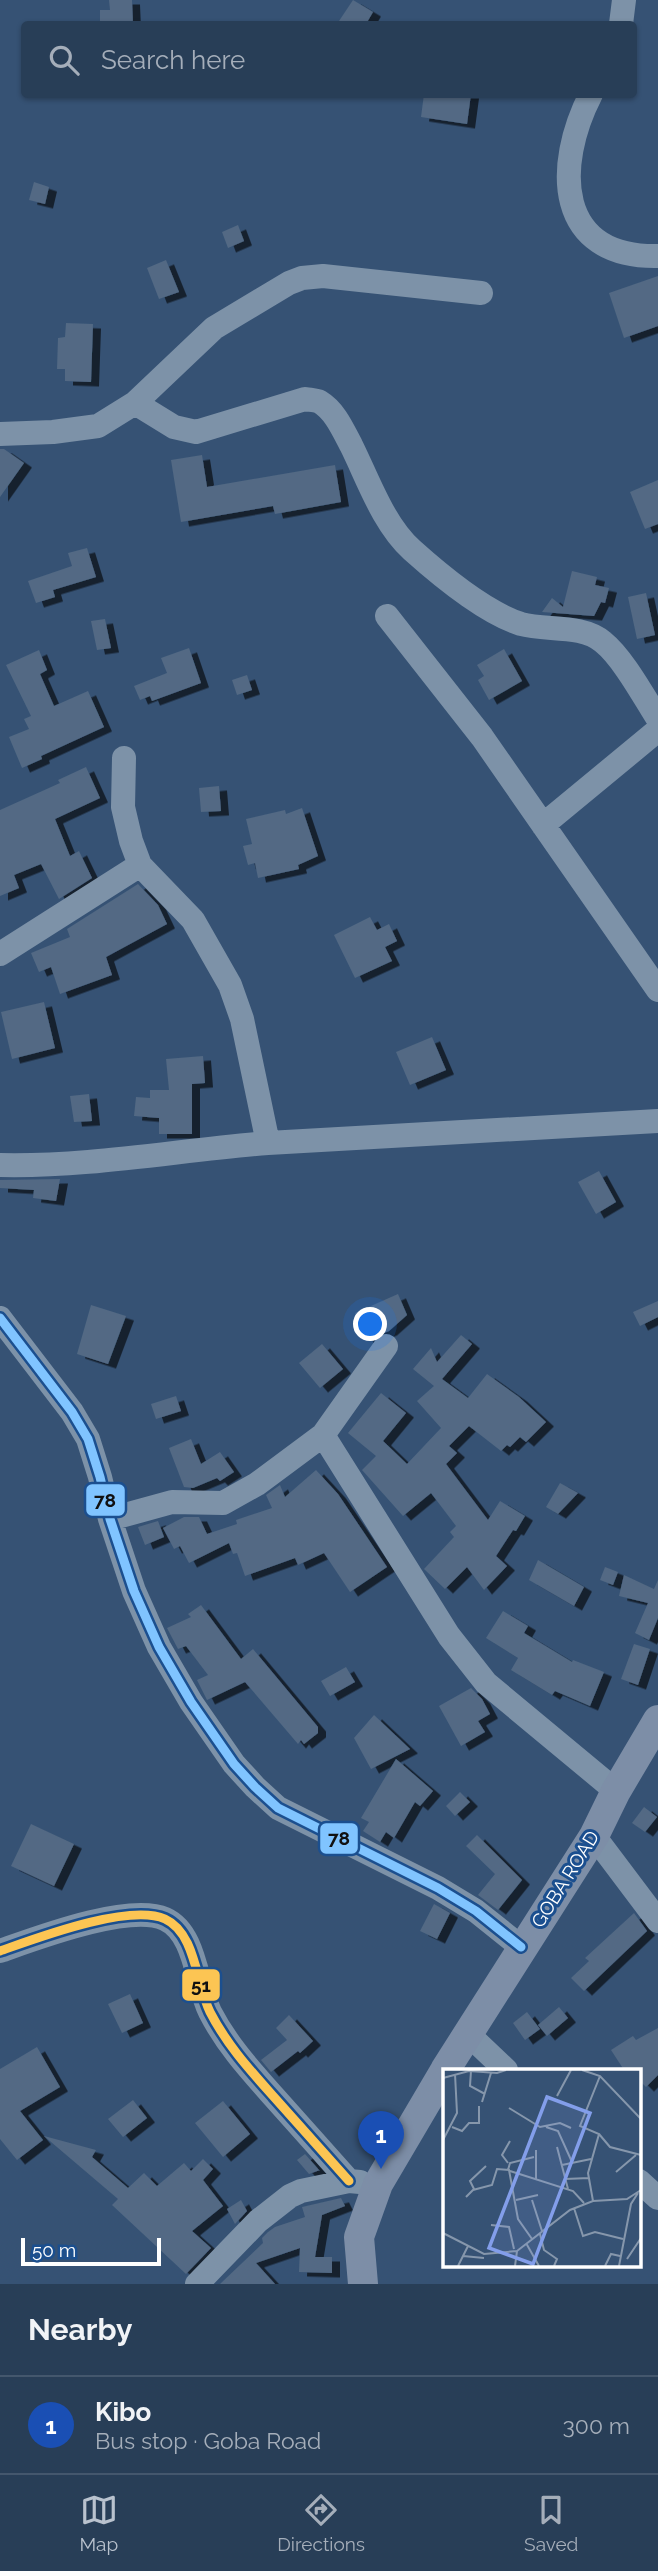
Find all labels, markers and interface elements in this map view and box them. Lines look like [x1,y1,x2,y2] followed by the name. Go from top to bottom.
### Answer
[21,21,637,98] search box
[45,41,83,79] icon: search
[101,45,245,75] text: Search here
[353,1307,387,1341] your location
[85,1483,126,1517] line badge: 78
[94,1489,116,1511] text: 78
[319,1822,359,1855] line badge: 78
[328,1827,350,1849] text: 78
[527,1827,603,1931] street label: GOBA ROAD
[181,1968,221,2002] line badge: 51
[191,1974,211,1996] text: 51
[443,2069,640,2266] inset map
[358,2111,404,2169] pin: 1
[21,2235,161,2267] scale bar
[32,2239,76,2261] text: 50 m
[28,2312,132,2347] text: Nearby
[95,2397,151,2427] text: Kibo
[45,2412,57,2439] text: 1
[563,2412,630,2439] text: 300 m
[95,2427,321,2454] text: Bus stop · Goba Road
[80,2491,118,2555] tab: Map
[277,2491,365,2555] tab: Directions
[524,2491,578,2555] tab: Saved

